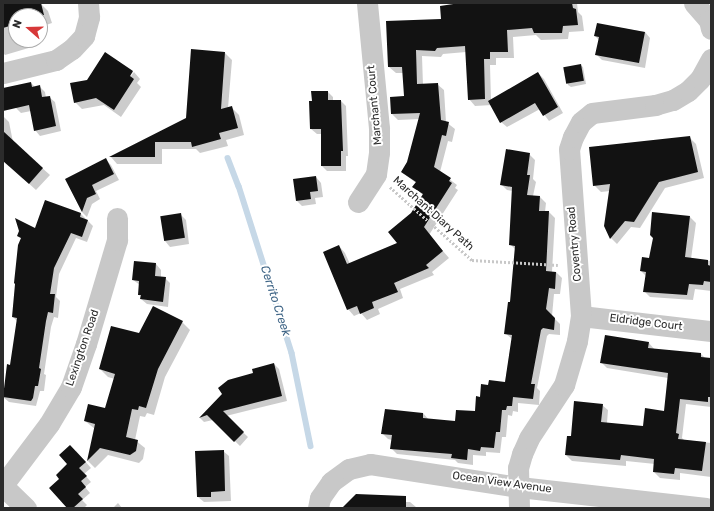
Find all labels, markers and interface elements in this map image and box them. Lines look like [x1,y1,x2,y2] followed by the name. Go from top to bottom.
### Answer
[8,8,48,48] north arrow
[10,18,25,30] text: N
[365,65,385,145] street label: Marchant Court
[390,174,476,254] street label: Marchant Diary Path
[565,206,585,282] street label: Coventry Road
[257,264,293,338] water label: Cerrito Creek
[64,308,102,388] street label: Lexington Road
[609,312,683,334] street label: Eldridge Court
[451,469,553,497] street label: Ocean View Avenue

